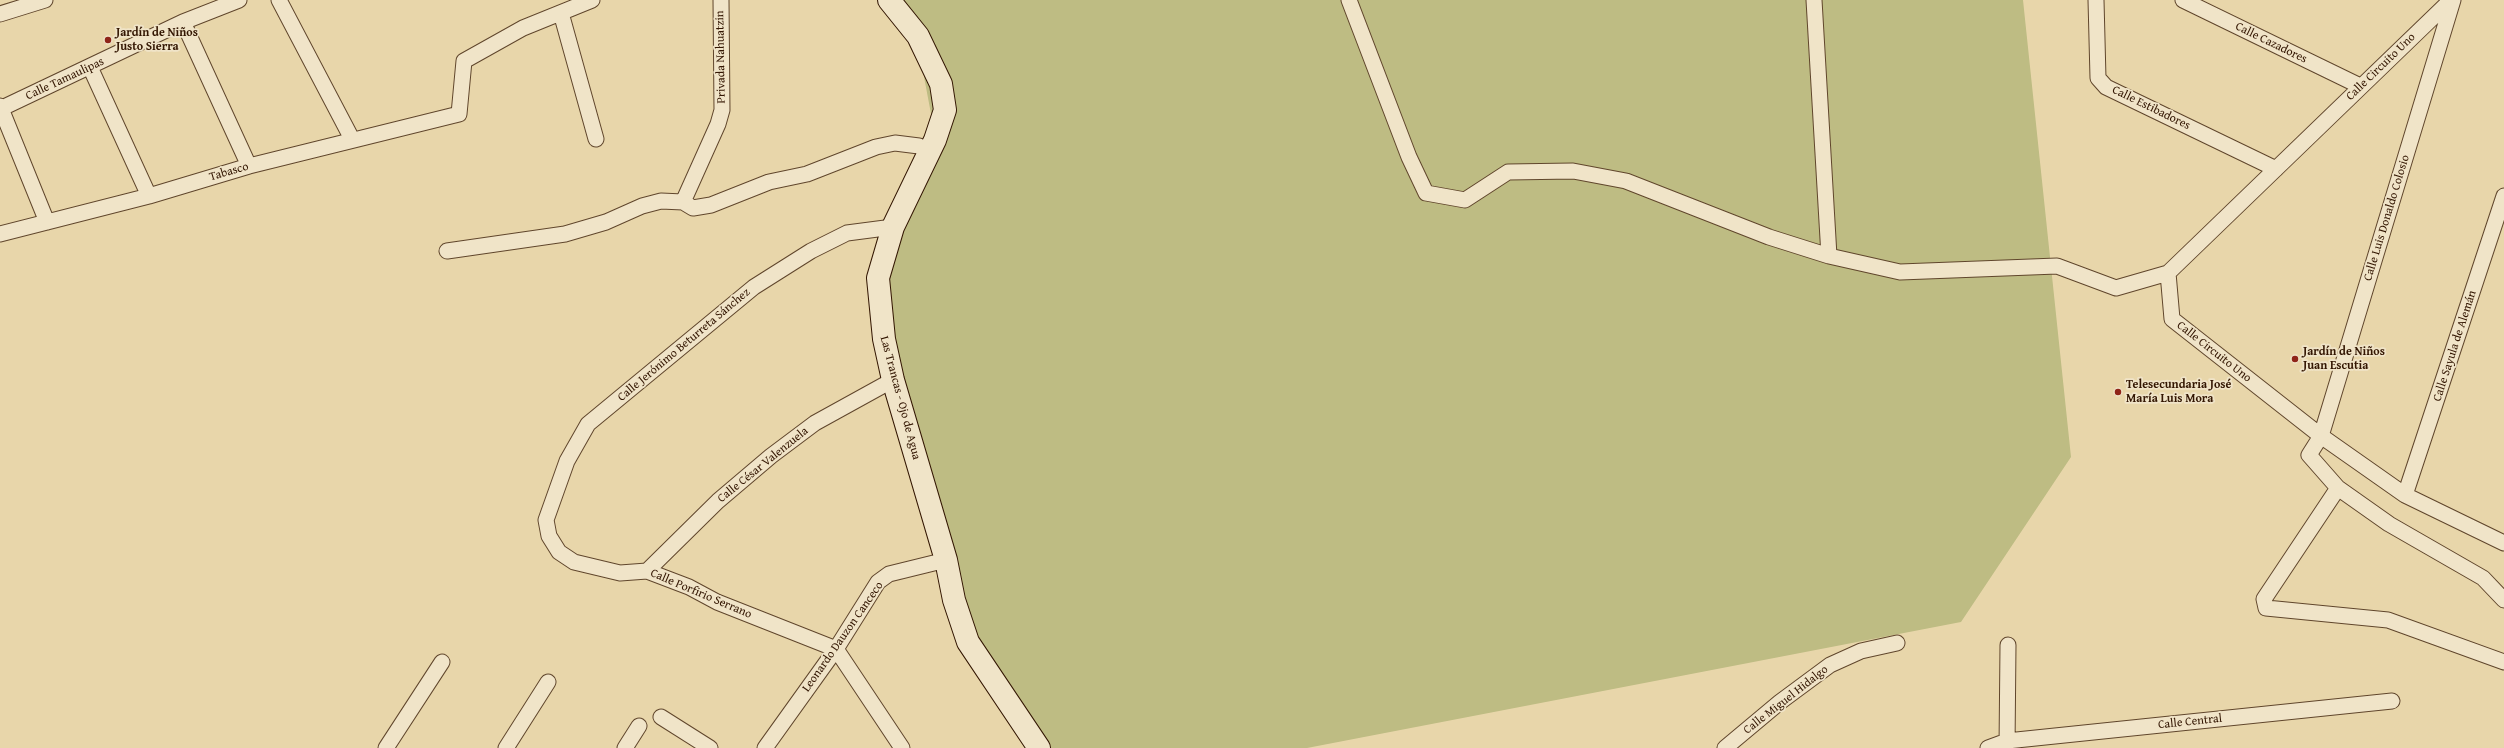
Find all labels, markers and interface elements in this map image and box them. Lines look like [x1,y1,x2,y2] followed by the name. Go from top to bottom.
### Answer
[713,10,729,104] street label: Privada Nahuatzin
[2233,19,2309,67] street label: Calle Cazadores
[116,26,198,54] place label: Jardín de Niños Justo Sierra
[2343,30,2419,104] street label: Calle Circuito Uno
[103,35,113,45] marker: Jardín de Niños Justo Sierra
[24,55,106,103] street label: Calle Tamaulipas
[2110,83,2192,133] street label: Calle Estibadores
[2361,153,2413,283] street label: Calle Luis Donaldo Colosio
[208,160,250,184] street label: Tabasco
[615,285,753,405] street label: Calle Jerónimo Beturreta Sánchez
[2430,289,2480,403] street label: Calle Sayula de Alemán
[2174,318,2254,386] street label: Calle Circuito Uno
[877,335,923,461] street label: Las Trancas - Ojo de Agua
[2303,345,2385,373] place label: Jardín de Niños Juan Escutia
[2290,354,2300,364] marker: Jardín de Niños Juan Escutia
[2126,378,2231,406] place label: Telesecundaria José María Luis Mora
[2113,387,2123,397] marker: Telesecundaria José María Luis Mora
[715,424,811,506] street label: Calle César Valenzuela
[648,566,754,622] street label: Calle Porfirio Serrano
[799,579,887,695] street label: Leonardo Dauzon Canceco
[1741,663,1831,737] street label: Calle Miguel Hidalgo
[2157,711,2223,733] street label: Calle Central

